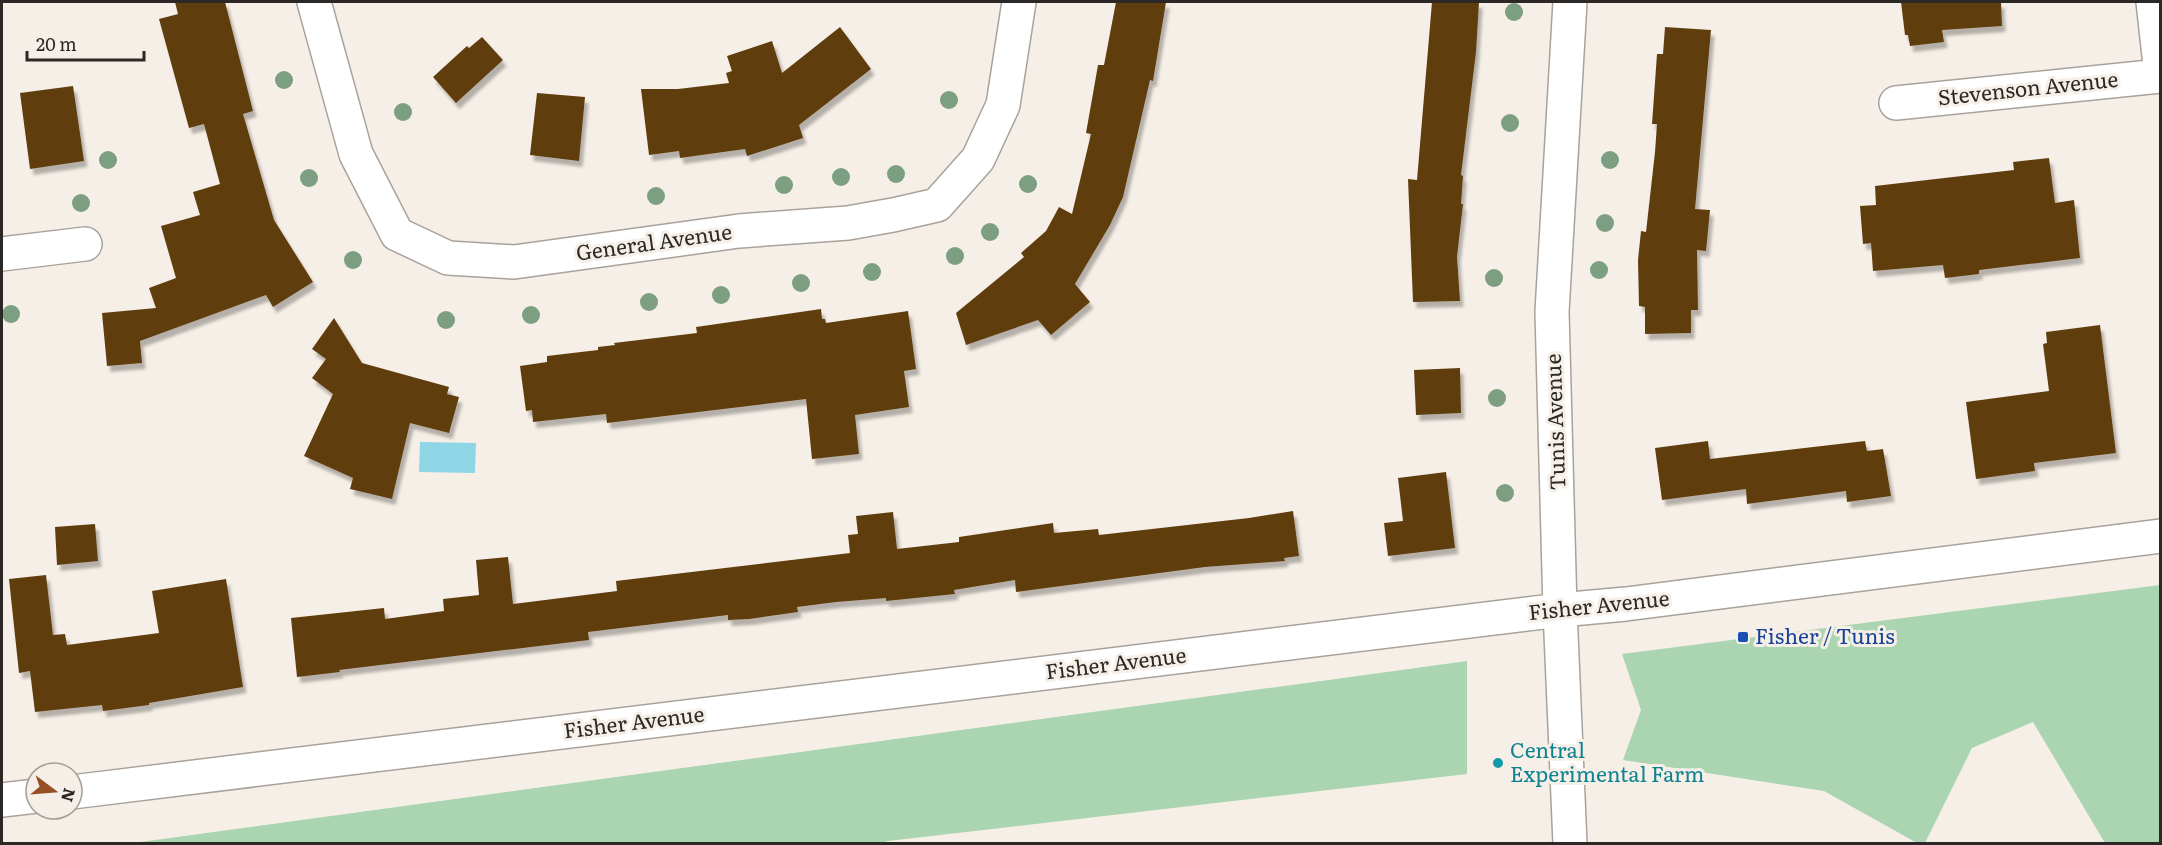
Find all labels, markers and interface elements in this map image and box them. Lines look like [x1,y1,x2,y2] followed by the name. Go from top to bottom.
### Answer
[27,24,144,62] scale bar
[36,30,77,57] text: 20 m
[1936,62,2119,111] street label: Stevenson Avenue
[574,214,734,267] street label: General Avenue
[1536,353,1571,491] street label: Tunis Avenue
[1527,581,1671,626] street label: Fisher Avenue
[1755,619,1895,650] place label: Fisher / Tunis
[1736,630,1750,644] marker: Fisher / Tunis
[1044,637,1188,686] street label: Fisher Avenue
[562,696,706,745] street label: Fisher Avenue
[1510,733,1704,788] place label: Central Experimental Farm
[1491,756,1505,770] marker: Central Experimental Farm
[24,761,84,821] north arrow
[56,786,83,805] text: N

